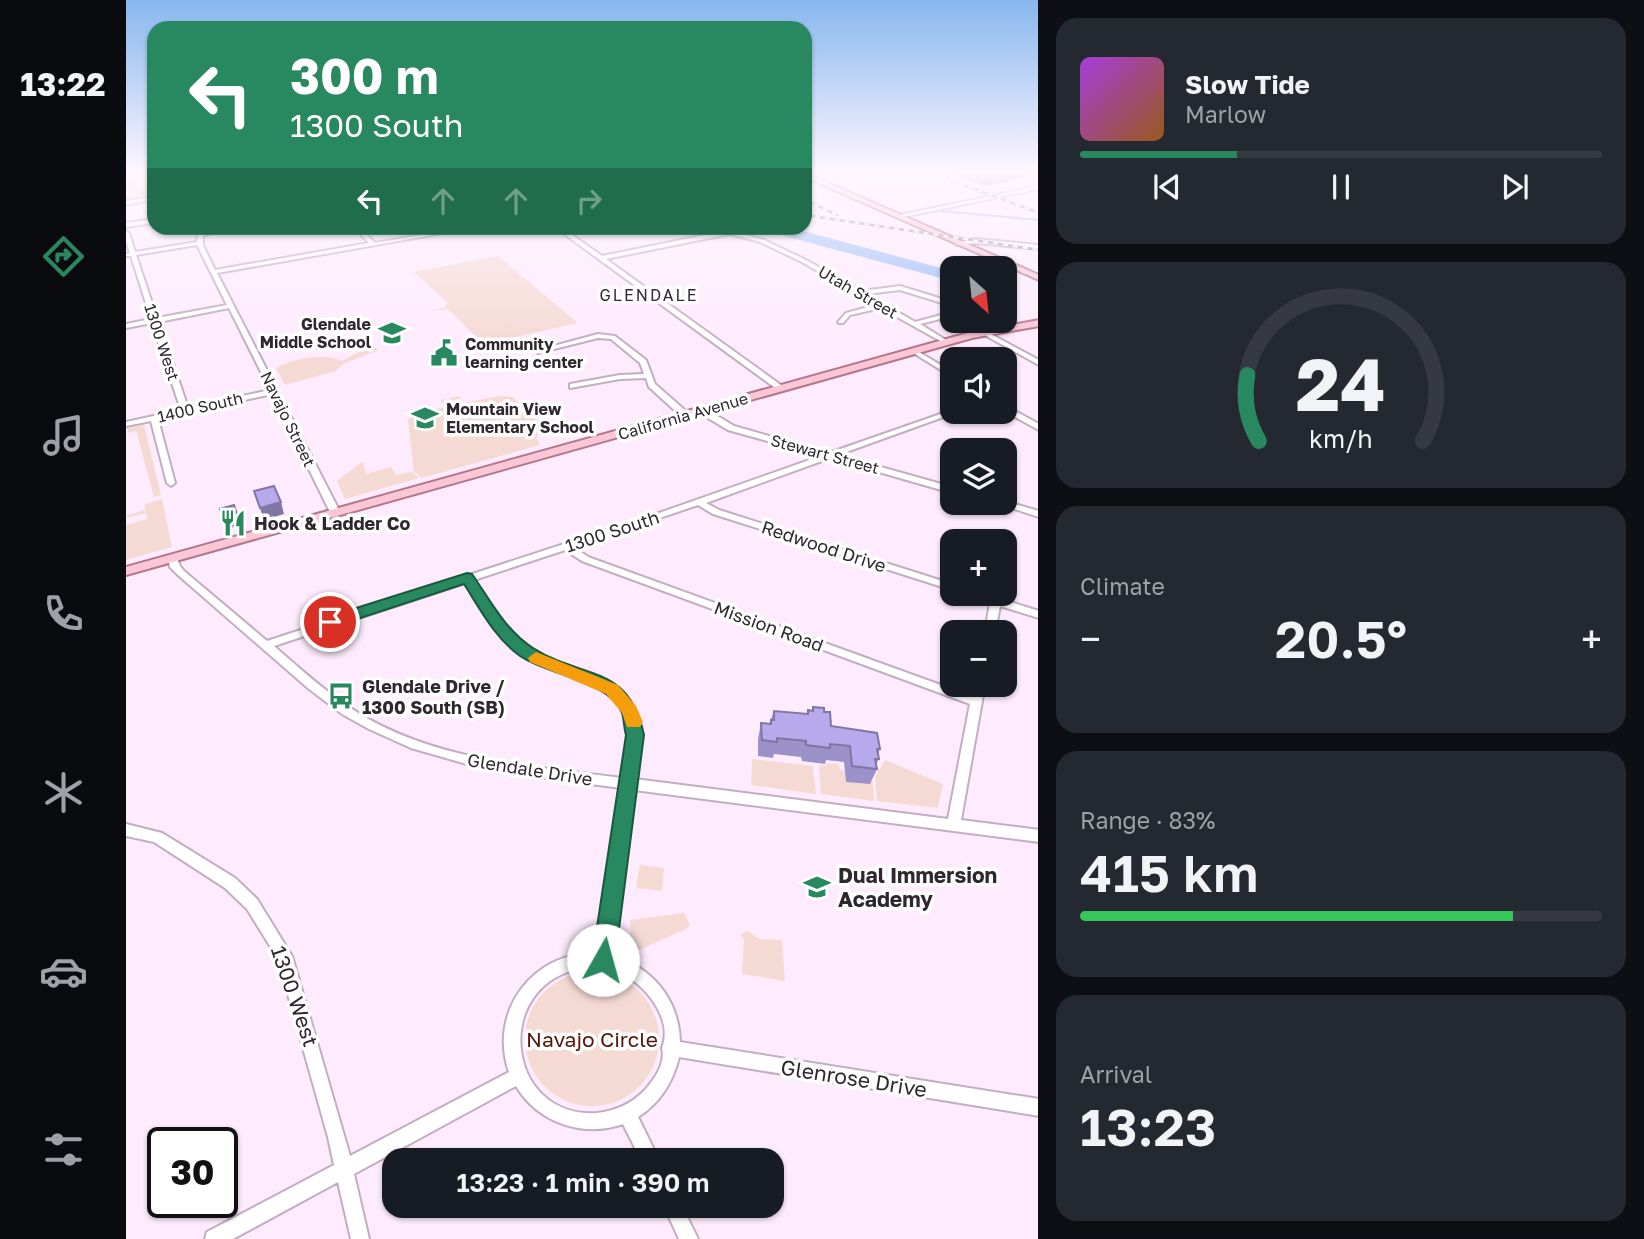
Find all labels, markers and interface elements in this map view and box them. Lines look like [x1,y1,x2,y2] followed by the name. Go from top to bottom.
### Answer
[290,46,439,105] text: 300 m
[175,49,266,140] icon: left
[20,65,106,103] text: 13:22
[1185,69,1310,100] text: Slow Tide
[1185,100,1266,128] text: Marlow
[290,106,463,144] text: 1300 South
[1148,168,1186,206] icon: previous
[1322,168,1360,206] icon: pause
[1496,168,1534,206] icon: next
[351,182,389,220] icon: left
[424,182,462,220] icon: ahead
[497,182,535,220] icon: ahead
[570,182,608,220] icon: right
[39,232,88,281] icon: directions
[940,256,1017,332] north arrow
[940,256,1017,697] map controls
[815,261,901,323] street label: Utah Street
[600,285,698,305] district label: GLENDALE
[140,301,184,383] street label: 1300 West
[260,314,372,352] place label: Glendale Middle School
[377,318,407,348] school or university icon: Glendale Middle School
[465,334,583,372] place label: Community learning center
[429,338,459,368] public building icon: Community learning center
[1296,341,1386,428] text: 24
[940,347,1017,424] button: sound
[256,368,320,470] street label: Navajo Street
[155,387,245,427] street label: 1400 South
[616,388,750,444] street label: California Avenue
[446,399,595,437] place label: Mountain View Elementary School
[410,403,440,433] school or university icon: Mountain View Elementary School
[39,411,88,460] icon: music
[1309,423,1373,454] text: km/h
[769,430,881,478] street label: Stewart Street
[940,438,1017,515] button: layers
[562,505,662,557] street label: 1300 South
[218,508,248,538] restaurant icon: Hook & Ladder Co
[254,512,410,534] place label: Hook & Ladder Co
[759,515,889,577] street label: Redwood Drive
[940,529,1017,606] button: +
[1080,572,1165,600] text: Climate
[39,589,88,638] icon: phone
[300,592,360,652] pin
[711,596,827,656] street label: Mission Road
[311,603,349,641] icon: arrive
[1275,607,1407,669] text: 20.5°
[1080,616,1101,661] text: −
[1581,616,1602,661] text: +
[940,620,1017,697] button: −
[362,675,505,718] place label: Glendale Drive / 1300 South (SB)
[326,681,356,711] bus stop icon: Glendale Drive / 1300 South (SB)
[466,748,594,790] street label: Glendale Drive
[39,768,88,817] icon: climate
[1080,806,1215,834] text: Range · 83%
[1080,841,1258,903] text: 415 km
[838,862,997,912] place label: Dual Immersion Academy
[802,872,832,902] school or university icon: Dual Immersion Academy
[566,923,640,997] position arrow
[266,942,324,1050] street label: 1300 West
[39,947,88,996] icon: car
[526,1026,658,1052] park label: Navajo Circle
[779,1054,929,1102] street label: Glenrose Drive
[1080,1060,1152,1088] text: Arrival
[1080,1095,1216,1157] text: 13:23
[39,1125,88,1174] icon: filters
[147,1127,238,1218] speed limit sign: 30
[456,1167,710,1198] text: 13:23 · 1 min · 390 m

